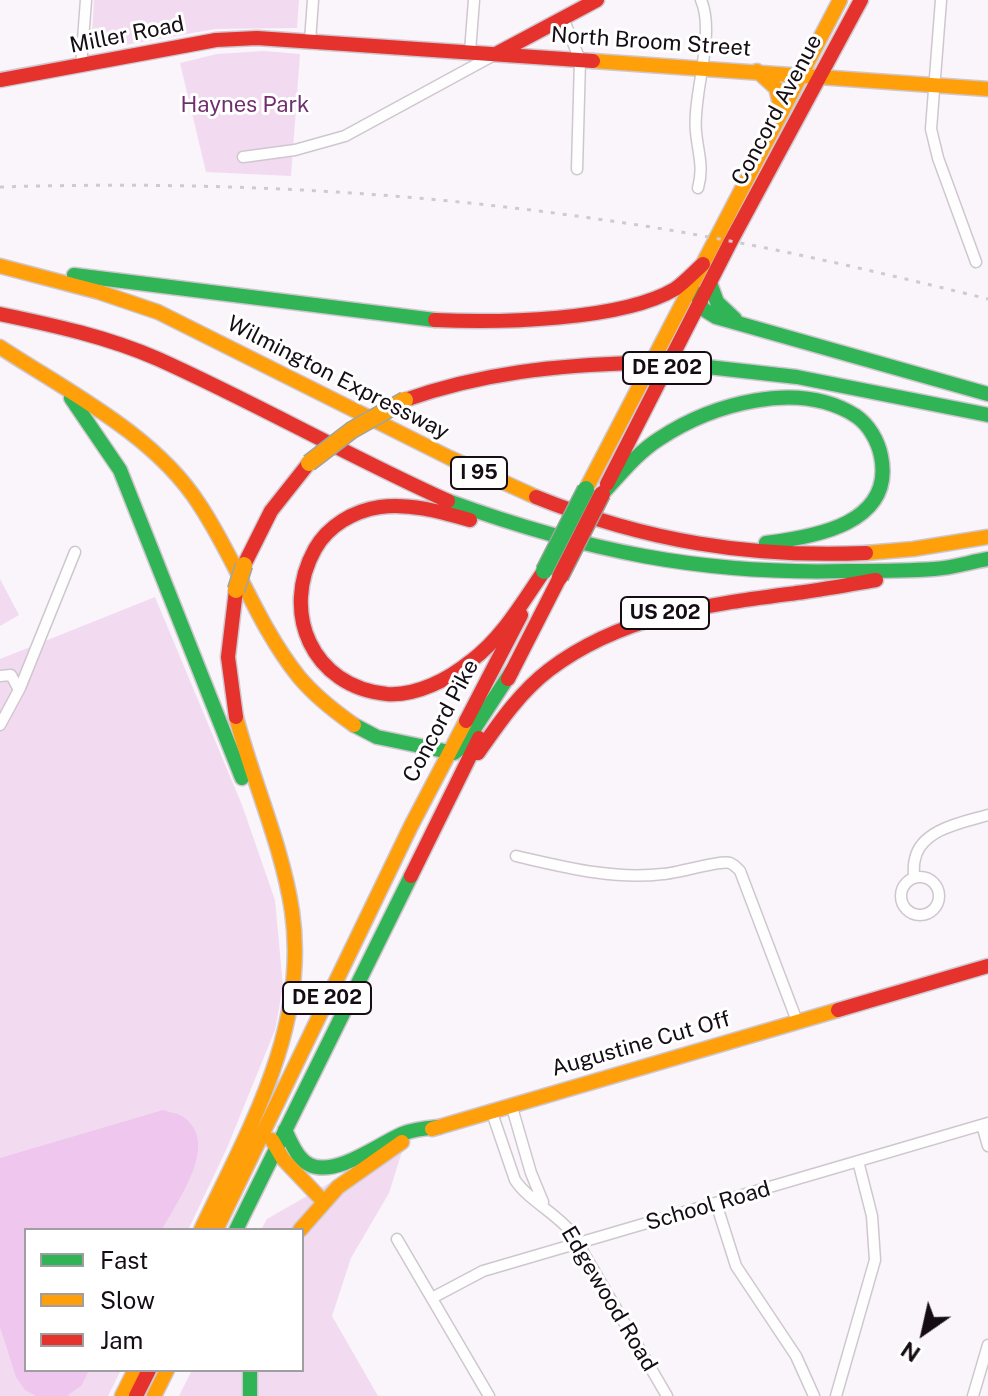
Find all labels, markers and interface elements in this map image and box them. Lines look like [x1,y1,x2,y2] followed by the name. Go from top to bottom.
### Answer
[68,11,186,59] street label: Miller Road
[550,22,752,62] street label: North Broom Street
[726,30,828,190] street label: Concord Avenue
[181,92,309,118] park label: Haynes Park
[223,311,453,445] street label: Wilmington Expressway
[623,352,711,384] road number: DE 202
[451,457,507,489] road number: I 95
[621,597,709,629] road number: US 202
[398,655,484,787] street label: Concord Pike
[283,982,371,1014] road number: DE 202
[549,1006,733,1082] street label: Augustine Cut Off
[643,1176,773,1236] street label: School Road
[555,1222,663,1376] street label: Edgewood Road
[24,1228,304,1372] legend
[100,1246,148,1274] text: Fast
[100,1286,155,1314] text: Slow
[884,1292,964,1372] north arrow
[100,1326,143,1354] text: Jam
[896,1336,925,1367] text: N

